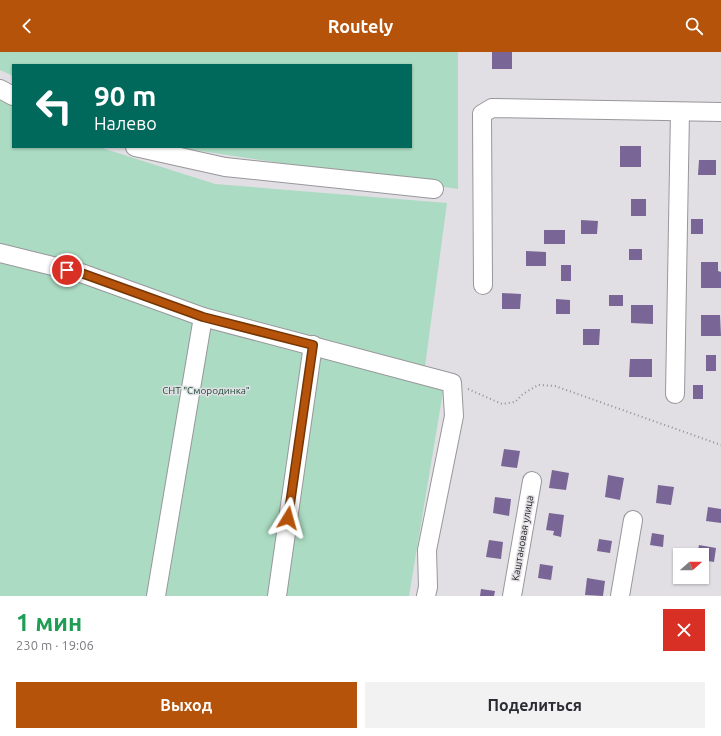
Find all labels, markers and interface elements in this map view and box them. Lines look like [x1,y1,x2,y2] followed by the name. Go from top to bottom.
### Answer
[16,15,38,37] icon: back
[683,15,705,37] icon: search
[328,16,393,36] text: Routely
[28,80,80,132] icon: left
[94,80,156,111] text: 90 m
[94,113,157,133] text: Налево
[50,253,84,287] pin
[56,259,78,281] icon: arrive
[162,385,250,396] park label: СНТ "Смородинка"
[510,495,535,582] street label: Каштановая улица
[267,497,309,539] position arrow
[673,548,709,584] north arrow
[673,548,709,584] map controls
[16,609,82,636] text: 1 мин
[663,609,705,651] button: close
[16,638,94,652] text: 230 m · 19:06
[16,682,357,728] button: Выход
[365,682,705,728] button: Поделиться

